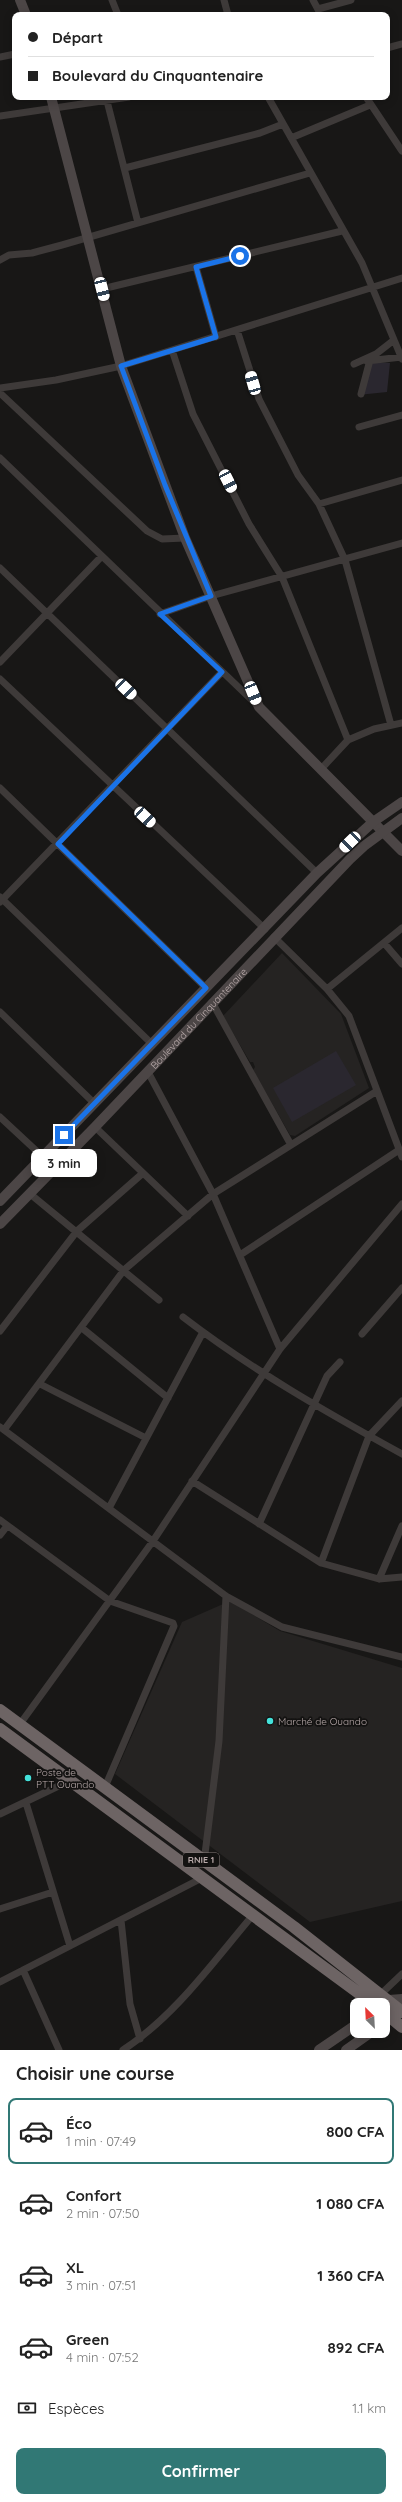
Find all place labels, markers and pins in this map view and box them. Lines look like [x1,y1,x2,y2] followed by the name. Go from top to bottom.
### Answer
[278,1715,367,1728] place label: Marché de Ouando
[265,1716,275,1726] marker: Marché de Ouando
[36,1766,94,1791] place label: Poste de PTT Ouando
[23,1773,33,1783] marker: Poste de PTT Ouando

